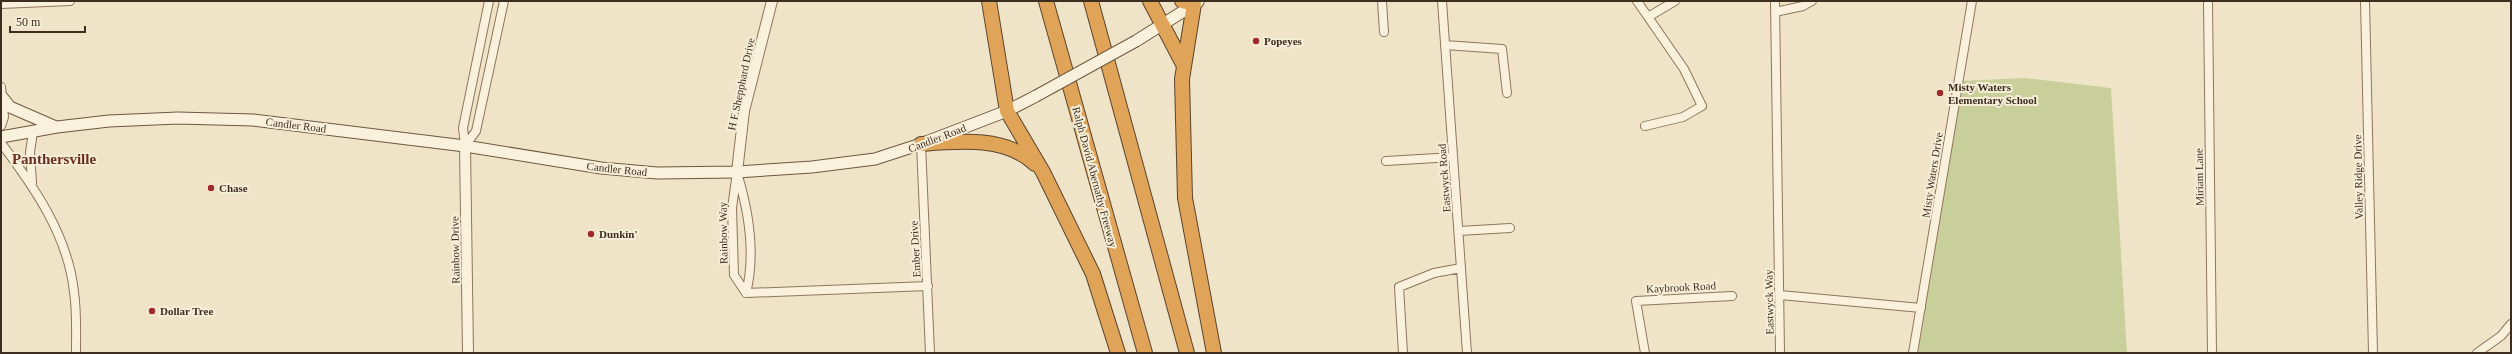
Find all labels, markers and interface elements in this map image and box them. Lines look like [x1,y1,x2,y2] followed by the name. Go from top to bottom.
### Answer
[10,8,85,34] scale bar
[16,15,41,29] text: 50 m
[1264,35,1303,47] place label: Popeyes
[725,36,757,131] street label: H F Shepphard Drive
[1251,36,1261,46] marker: Popeyes
[1948,81,2037,106] place label: Misty Waters Elementary School
[1935,88,1945,98] marker: Misty Waters Elementary School
[1070,105,1120,249] street label: Ralph David Abernathy Freeway
[265,115,327,135] street label: Candler Road
[906,121,968,154] street label: Candler Road
[1919,131,1945,219] street label: Misty Waters Drive
[2351,134,2365,220] street label: Valley Ridge Drive
[1436,143,1452,213] street label: Eastwyck Road
[2192,148,2206,206] street label: Miriam Lane
[12,151,96,167] district label: Panthersville
[586,160,648,178] street label: Candler Road
[219,182,248,194] place label: Chase
[206,183,216,193] marker: Chase
[716,201,730,264] street label: Rainbow Way
[448,216,462,284] street label: Rainbow Drive
[908,220,922,278] street label: Ember Drive
[599,228,638,240] place label: Dunkin'
[586,229,596,239] marker: Dunkin'
[1762,269,1776,335] street label: Eastwyck Way
[1646,279,1717,295] street label: Kaybrook Road
[160,305,213,317] place label: Dollar Tree
[147,306,157,316] marker: Dollar Tree

